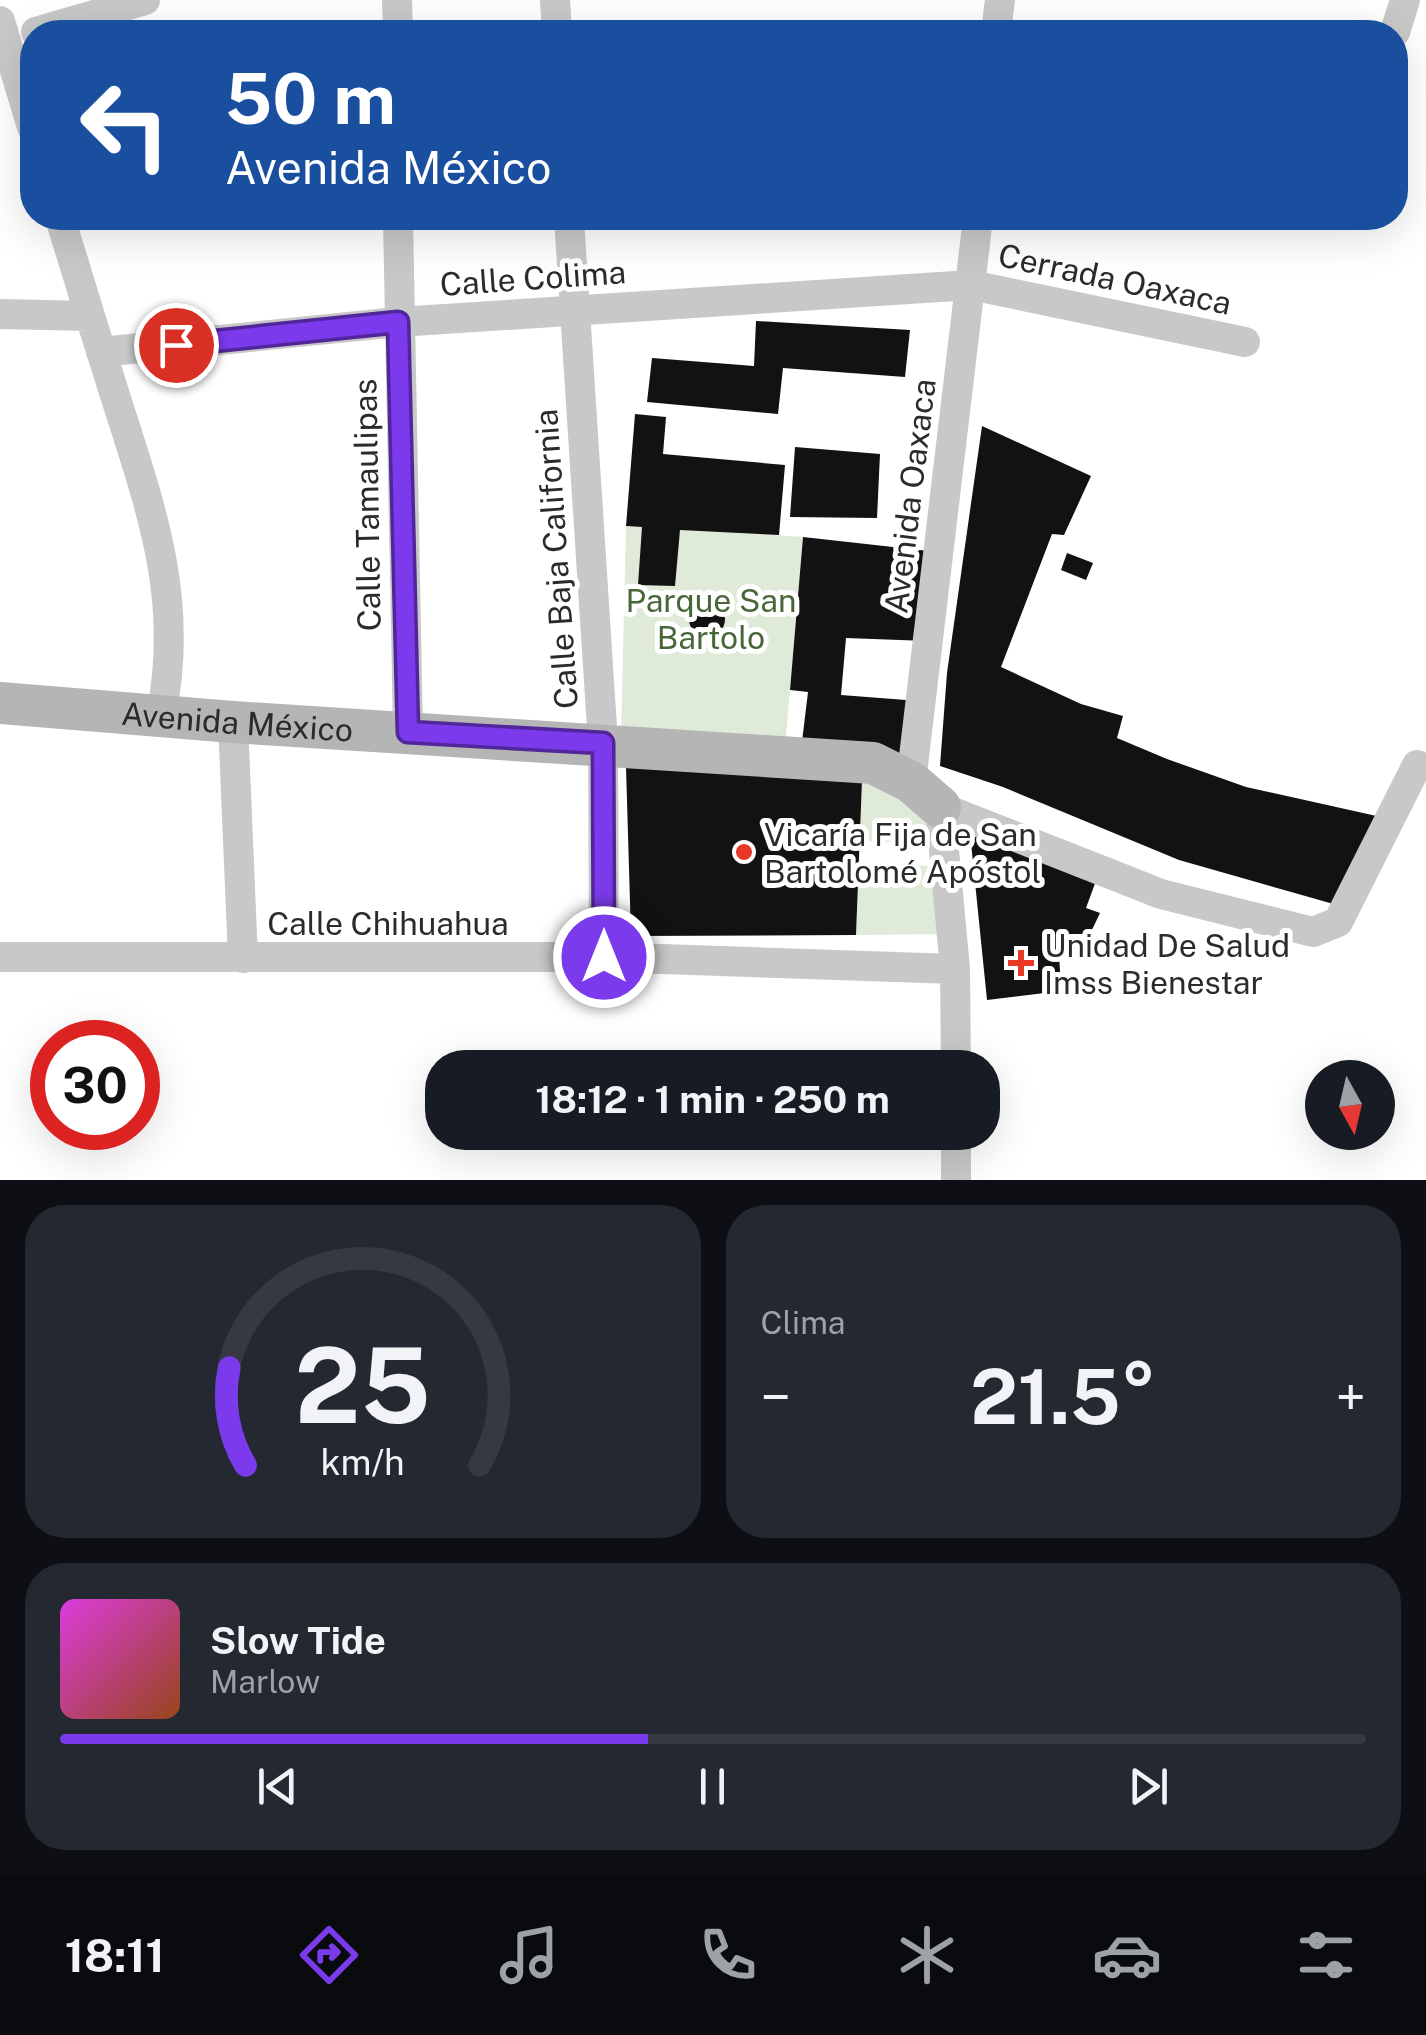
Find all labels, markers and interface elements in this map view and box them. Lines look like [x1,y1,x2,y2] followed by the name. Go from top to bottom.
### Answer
[225,57,396,140] text: 50 m
[60,60,190,190] icon: left
[225,141,552,194] text: Avenida México
[995,236,1235,322] street label: Cerrada Oaxaca
[439,253,627,303] street label: Calle Colima
[134,303,219,388] pin
[149,318,204,373] icon: arrive
[877,377,943,615] street label: Avenida Oaxaca
[346,378,388,632] street label: Calle Tamaulipas
[527,408,585,710] street label: Calle Baja California
[626,582,796,656] park label: Parque San Bartolo
[120,694,354,748] street label: Avenida México
[764,816,1041,890] place label: Vicaría Fija de San Bartolomé Apóstol
[733,841,755,863] marker: Vicaría Fija de San Bartolomé Apóstol
[267,905,509,942] street label: Calle Chihuahua
[552,905,656,1009] position arrow
[1044,927,1290,1001] place label: Unidad De Salud Imss Bienestar
[1008,950,1034,976] marker: Unidad De Salud Imss Bienestar
[30,1020,160,1150] speed limit sign: 30
[1305,1060,1395,1150] north arrow
[1305,1060,1395,1150] map controls
[535,1077,890,1122] text: 18:12 · 1 min · 250 m
[761,1304,846,1341] text: Clima
[295,1324,431,1446] text: 25
[970,1353,1156,1441] text: 21.5°
[761,1365,791,1429] text: −
[1336,1365,1366,1429] text: +
[321,1441,405,1483] text: km/h
[210,1618,386,1663] text: Slow Tide
[210,1663,320,1700] text: Marlow
[250,1759,305,1814] icon: previous
[685,1759,740,1814] icon: pause
[1121,1759,1176,1814] icon: next
[294,1920,364,1990] icon: directions
[494,1920,564,1990] icon: music
[693,1920,763,1990] icon: phone
[892,1920,962,1990] icon: climate
[1092,1920,1162,1990] icon: car
[1291,1920,1361,1990] icon: filters
[65,1929,165,1982] text: 18:11

